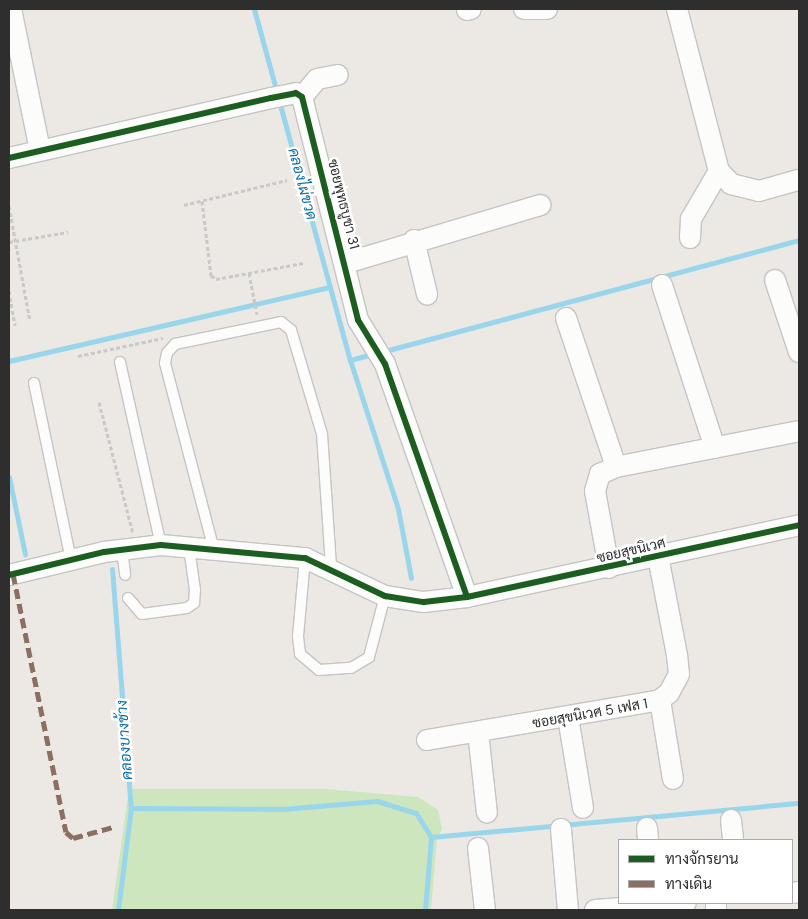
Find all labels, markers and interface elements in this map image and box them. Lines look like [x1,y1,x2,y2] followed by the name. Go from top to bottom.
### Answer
[284,146,320,222] water label: คลองไผ่ขวด
[325,157,363,251] street label: ซอยพุทธบูชา 31
[595,534,667,566] street label: ซอยสุขนิเวศ
[531,695,649,731] street label: ซอยสุขนิเวศ 5 เฟส 1
[113,699,137,781] water label: คลองบางช้าง
[618,839,793,904] legend
[665,849,739,869] text: ทางจักรยาน
[665,874,712,894] text: ทางเดิน

